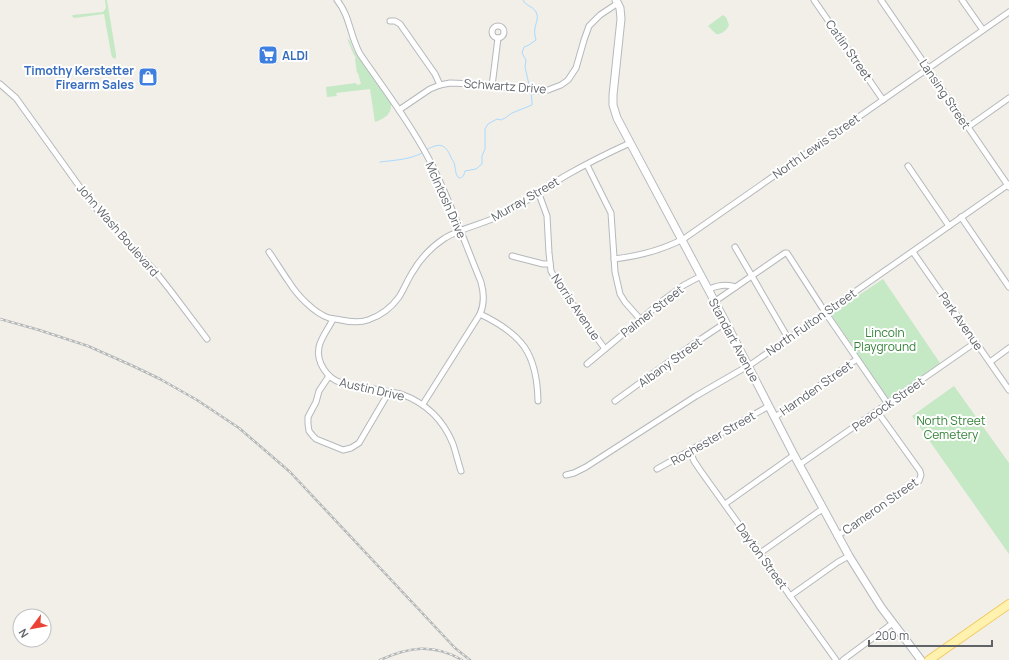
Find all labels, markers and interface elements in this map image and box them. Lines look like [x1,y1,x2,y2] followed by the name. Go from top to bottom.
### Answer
[822,16,876,84] street label: Catlin Street
[257,44,279,66] supermarket icon: ALDI
[282,47,308,64] place label: ALDI
[915,56,975,132] street label: Lansing Street
[24,62,134,93] place label: Timothy Kerstetter Firearm Sales
[137,66,159,88] shop icon: Timothy Kerstetter Firearm Sales
[463,75,547,97] street label: Schwartz Drive
[769,109,863,182] street label: North Lewis Street
[422,159,470,241] street label: McIntosh Drive
[488,173,562,225] street label: Murray Street
[73,180,163,280] street label: John Wash Boulevard
[548,271,604,343] street label: Norris Avenue
[617,281,687,341] street label: Palmer Street
[763,284,860,359] street label: North Fulton Street
[935,289,987,353] street label: Park Avenue
[705,295,763,385] street label: Standart Avenue
[854,324,916,355] park label: Lincoln Playground
[635,333,706,391] street label: Albany Street
[776,357,856,419] street label: Harnden Street
[338,373,406,405] street label: Austin Drive
[848,373,928,435] street label: Peacock Street
[667,407,759,469] street label: Rochester Street
[916,412,986,443] park label: North Street Cemetery
[839,474,921,538] street label: Cameron Street
[732,520,792,593] street label: Dayton Street
[12,608,52,648] north arrow
[869,622,992,648] scale bar
[15,626,32,641] text: N
[875,627,909,644] text: 200 m

